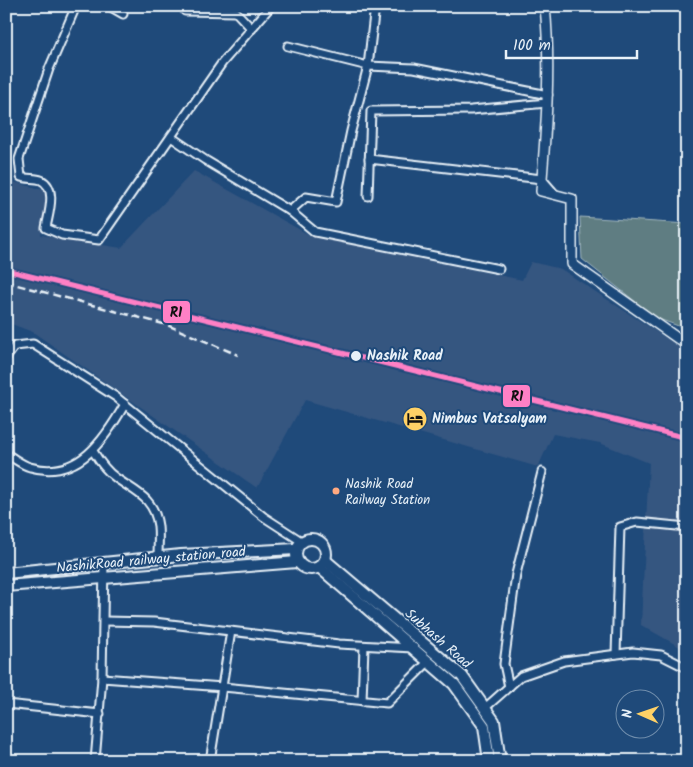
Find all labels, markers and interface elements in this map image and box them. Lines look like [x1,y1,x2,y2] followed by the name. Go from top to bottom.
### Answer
[506,28,637,60] scale bar
[513,34,551,58] text: 100 m
[162,300,191,324] line badge: R1
[170,302,183,324] text: R1
[367,345,443,367] place label: Nashik Road
[349,349,363,363] marker: Nashik Road
[502,384,531,408] line badge: R1
[511,386,524,408] text: R1
[402,406,428,432] hotel icon: Nimbus Vatsalyam
[432,408,547,430] place label: Nimbus Vatsalyam
[345,474,430,511] place label: Nashik Road Railway Station
[331,486,341,496] marker: Nashik Road Railway Station
[55,541,248,579] street label: NashikRoad railway station road
[400,604,477,675] street label: Subhash Road
[616,690,666,740] north arrow
[617,709,639,718] text: N

